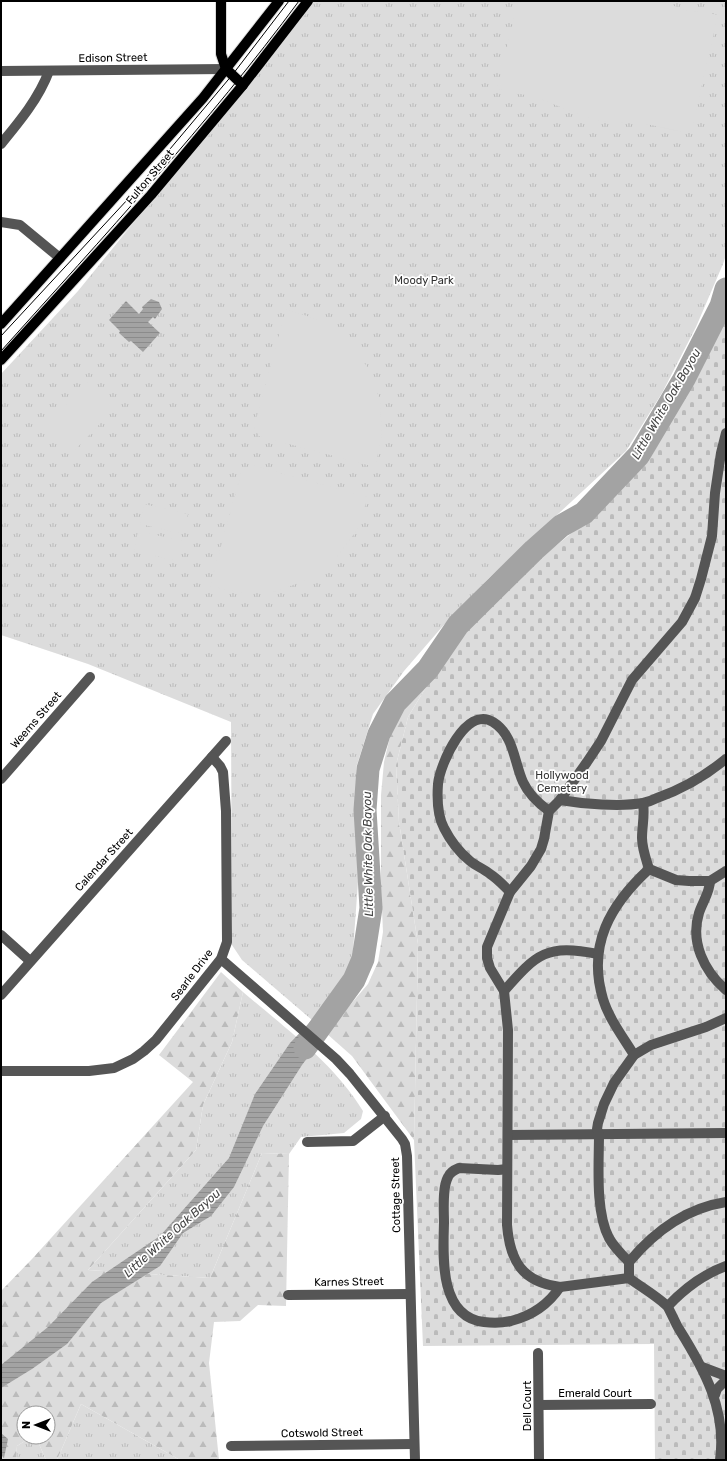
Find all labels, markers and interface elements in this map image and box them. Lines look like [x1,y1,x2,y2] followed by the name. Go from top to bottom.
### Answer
[78,51,148,65] street label: Edison Street
[123,146,177,207] street label: Fulton Street
[394,274,454,287] park label: Moody Park
[629,346,703,462] water label: Little White Oak Bayou
[8,689,65,751] street label: Weems Street
[535,769,589,795] park label: Hollywood Cemetery
[360,791,376,917] water label: Little White Oak Bayou
[72,825,136,894] street label: Calendar Street
[168,947,216,1003] street label: Searle Drive
[389,1156,403,1233] street label: Cottage Street
[121,1186,223,1280] water label: Little White Oak Bayou
[314,1275,385,1289] street label: Karnes Street
[521,1380,534,1431] street label: Dell Court
[558,1387,632,1400] street label: Emerald Court
[16,1405,56,1445] north arrow
[20,1421,33,1429] text: N
[281,1426,364,1440] street label: Cotswold Street

